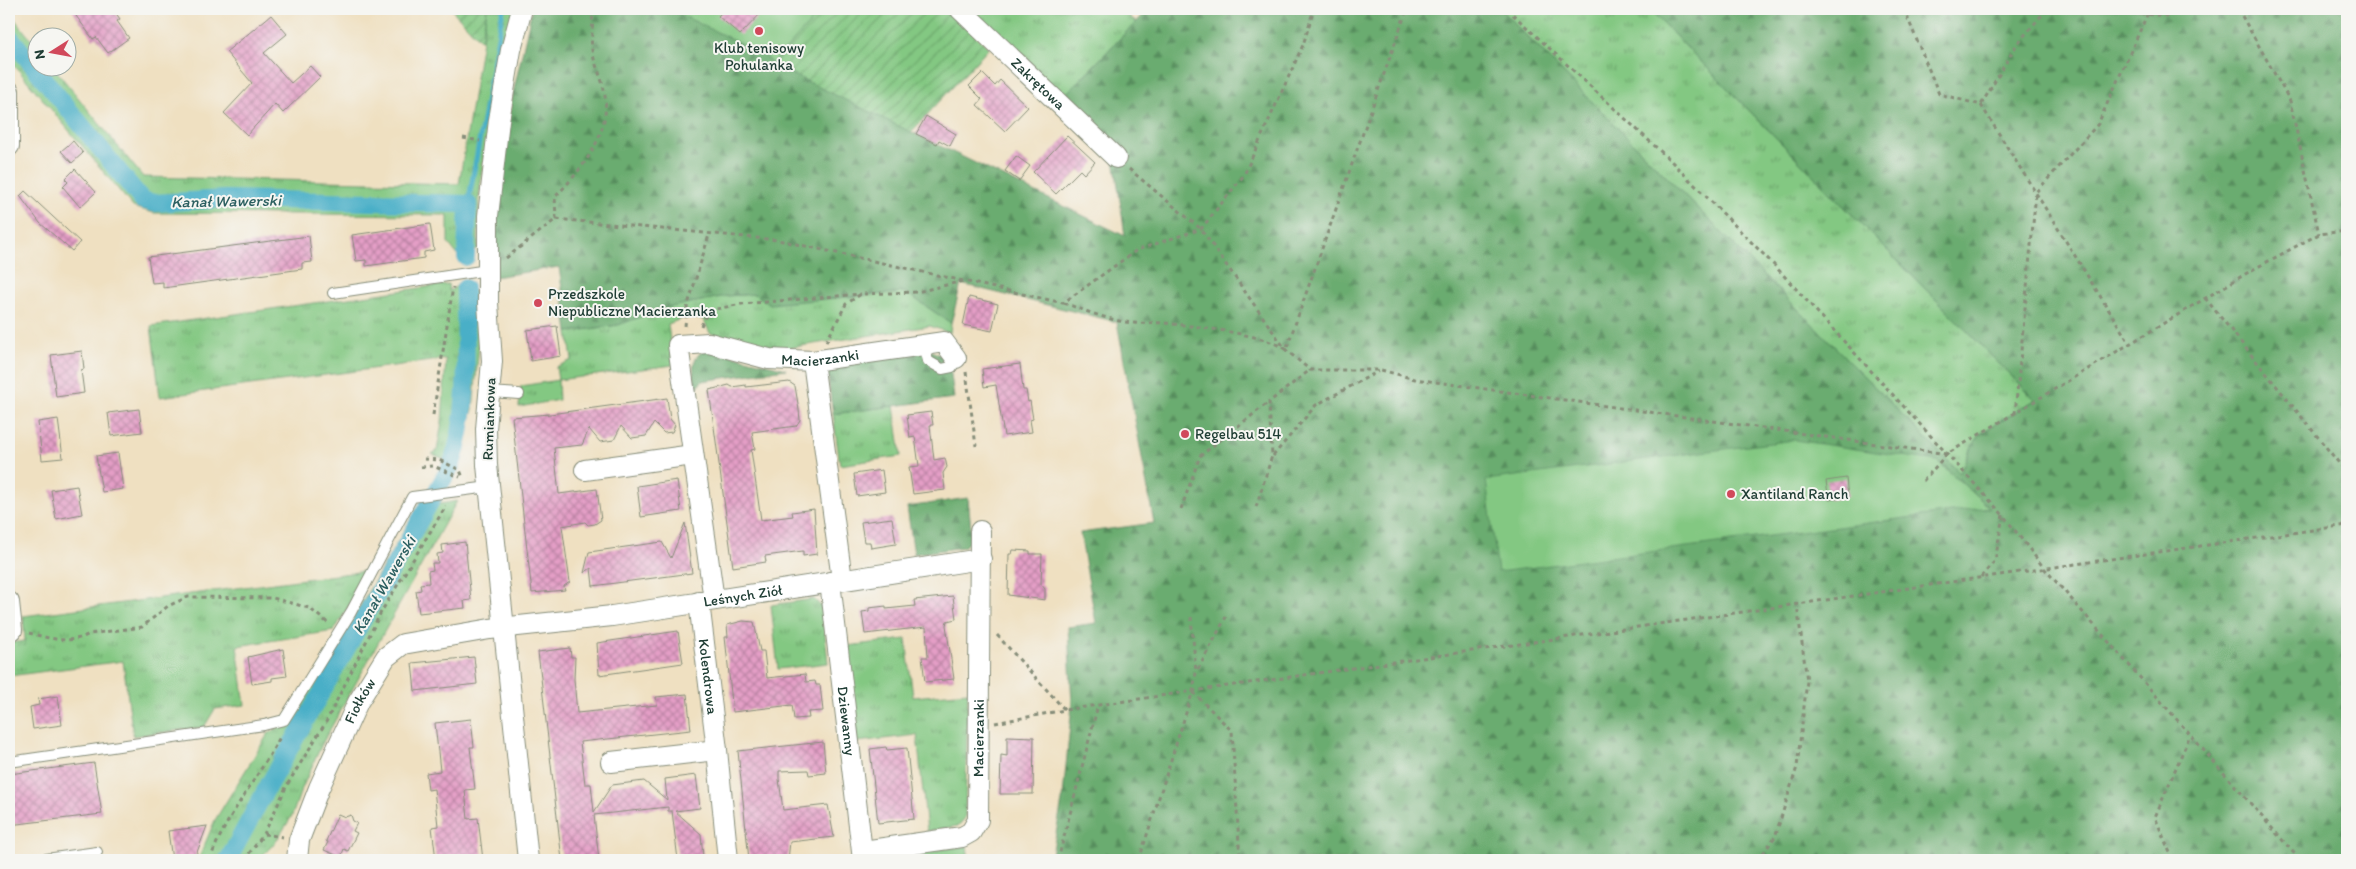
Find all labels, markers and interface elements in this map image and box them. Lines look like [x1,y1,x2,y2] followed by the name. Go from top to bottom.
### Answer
[753,25,765,37] marker: Klub tenisowy Pohulanka
[28,28,78,78] north arrow
[714,39,804,74] place label: Klub tenisowy Pohulanka
[30,48,49,61] text: N
[1007,54,1069,114] street label: Zakrętowa
[171,191,283,211] water label: Kanał Wawerski
[548,285,716,320] place label: Przedszkole Niepubliczne Macierzanka
[532,297,544,309] marker: Przedszkole Niepubliczne Macierzanka
[781,345,860,370] street label: Macierzanki
[479,377,499,461] street label: Rumiankowa
[1195,425,1281,443] place label: Regelbau 514
[1179,428,1191,440] marker: Regelbau 514
[1741,485,1849,503] place label: Xantiland Ranch
[1725,488,1737,500] marker: Xantiland Ranch
[348,531,421,637] water label: Kanał Wawerski
[702,581,784,611] street label: Leśnych Ziół
[695,637,722,716] street label: Kolendrowa
[340,675,380,726] street label: Fiołków
[833,685,860,757] street label: Dziewanny
[969,699,988,777] street label: Macierzanki

